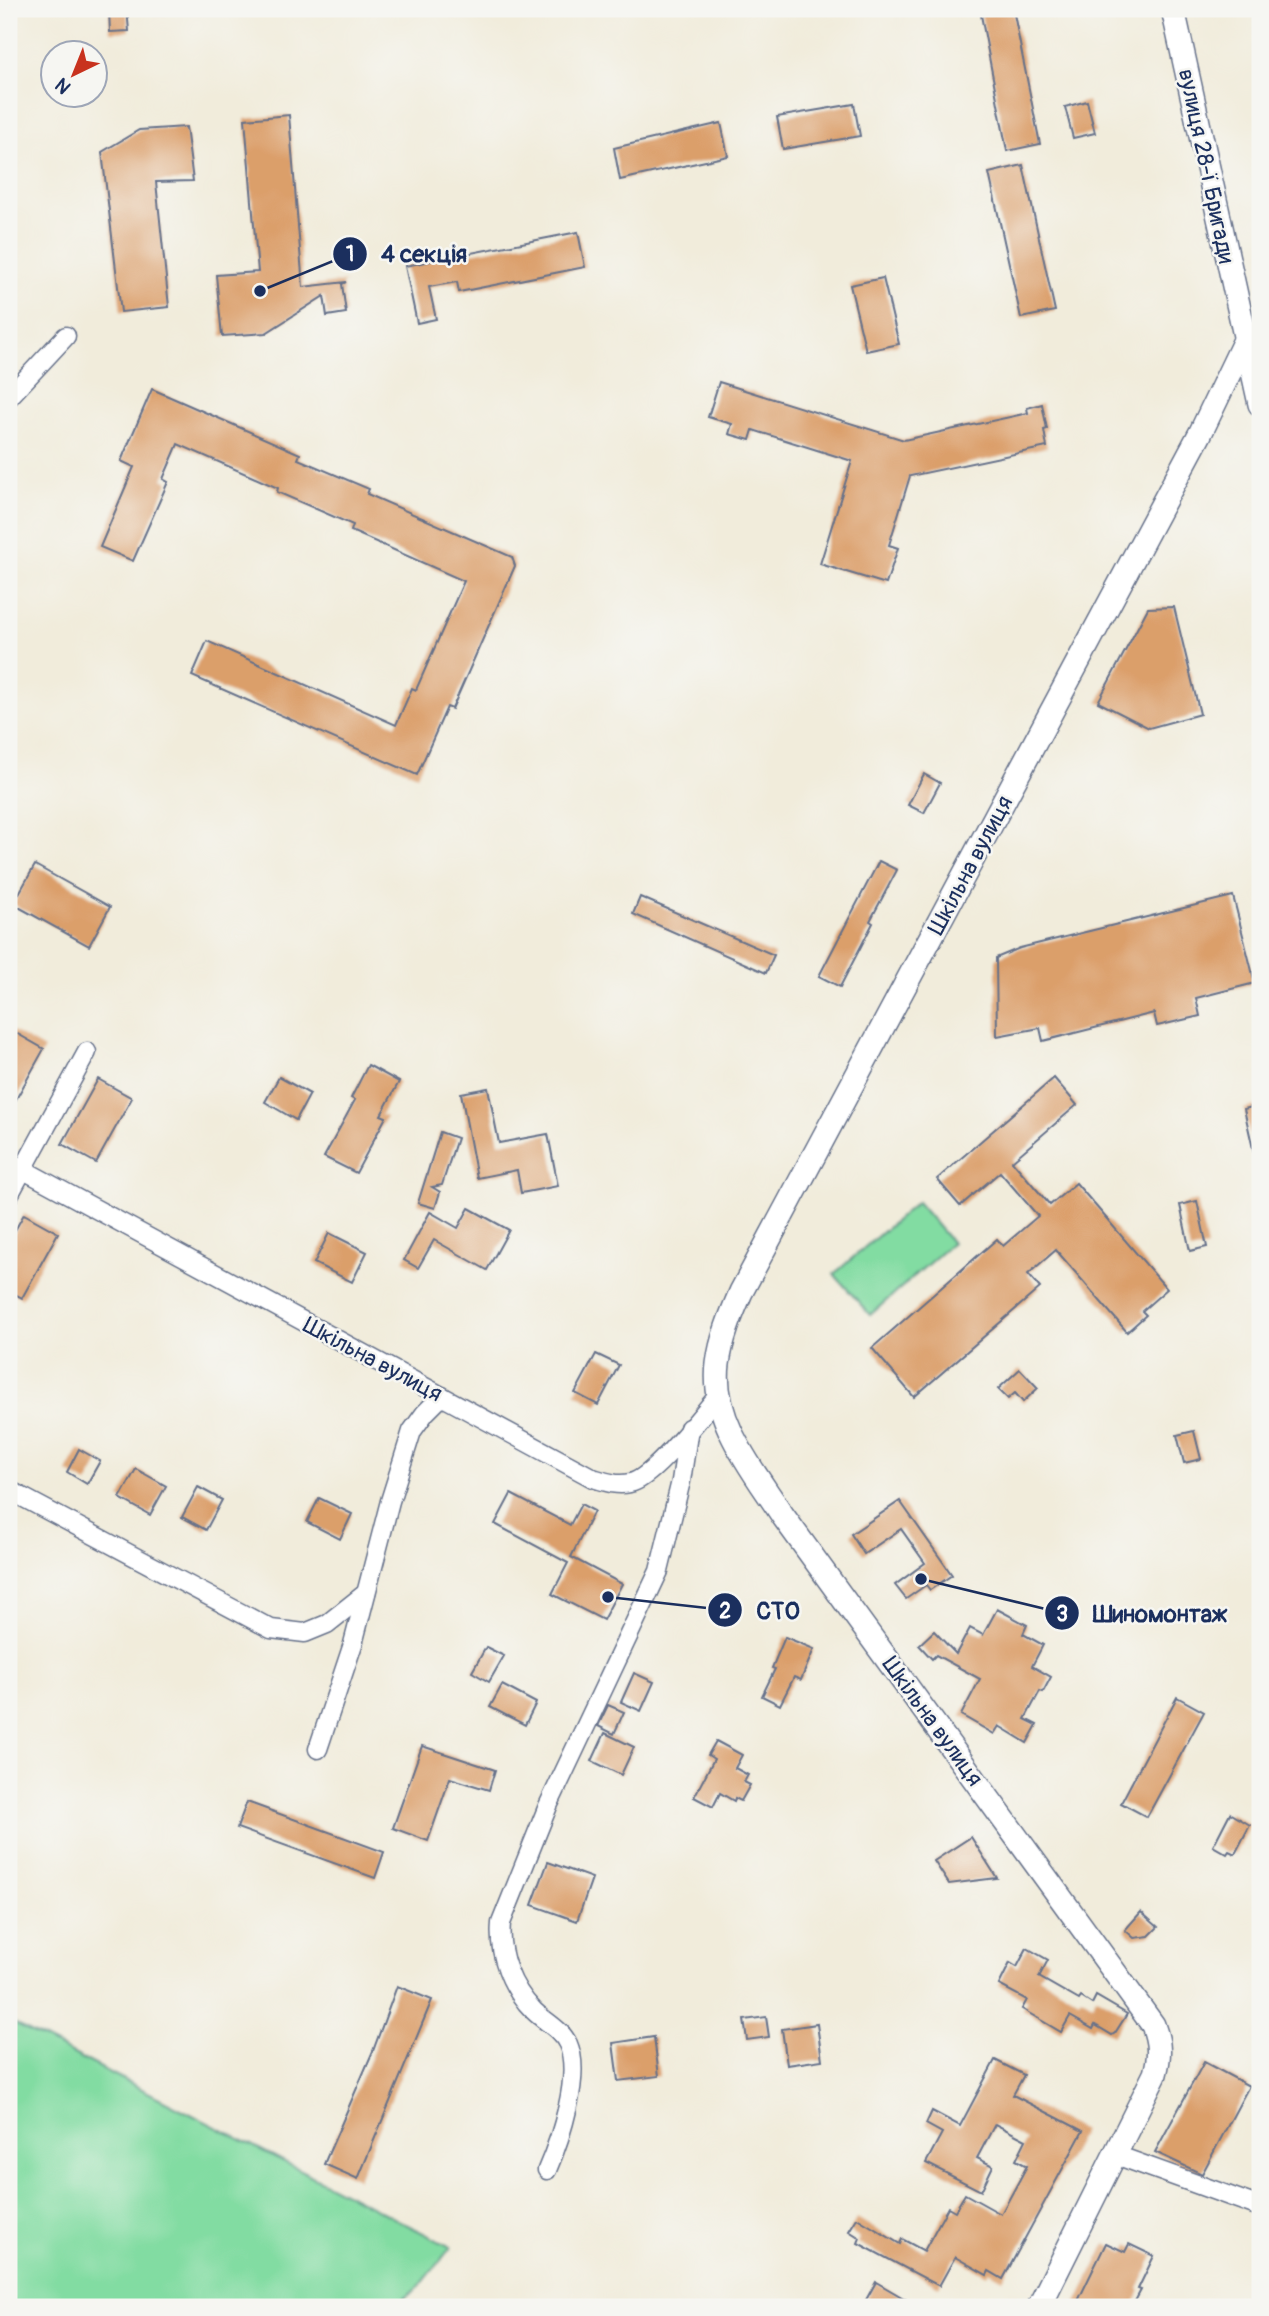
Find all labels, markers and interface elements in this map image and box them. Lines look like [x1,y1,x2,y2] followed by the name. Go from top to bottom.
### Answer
[38,38,108,108] north arrow
[1172,66,1241,266] street label: вулиця 28-ї Бригади
[50,72,76,99] text: N
[332,231,481,276] callout: 4 секція
[381,240,467,269] text: 4 секція
[346,241,354,268] text: 1
[922,791,1019,940] street label: Шкільна вулиця
[298,1311,447,1408] street label: Шкільна вулиця
[708,1588,814,1633] callout: СТО
[1044,1591,1242,1636] callout: Шиномонтаж
[756,1597,800,1626] text: СТО
[719,1598,731,1625] text: 2
[1092,1600,1228,1629] text: Шиномонтаж
[1056,1601,1068,1628] text: 3
[876,1651,989,1792] street label: Шкільна вулиця

